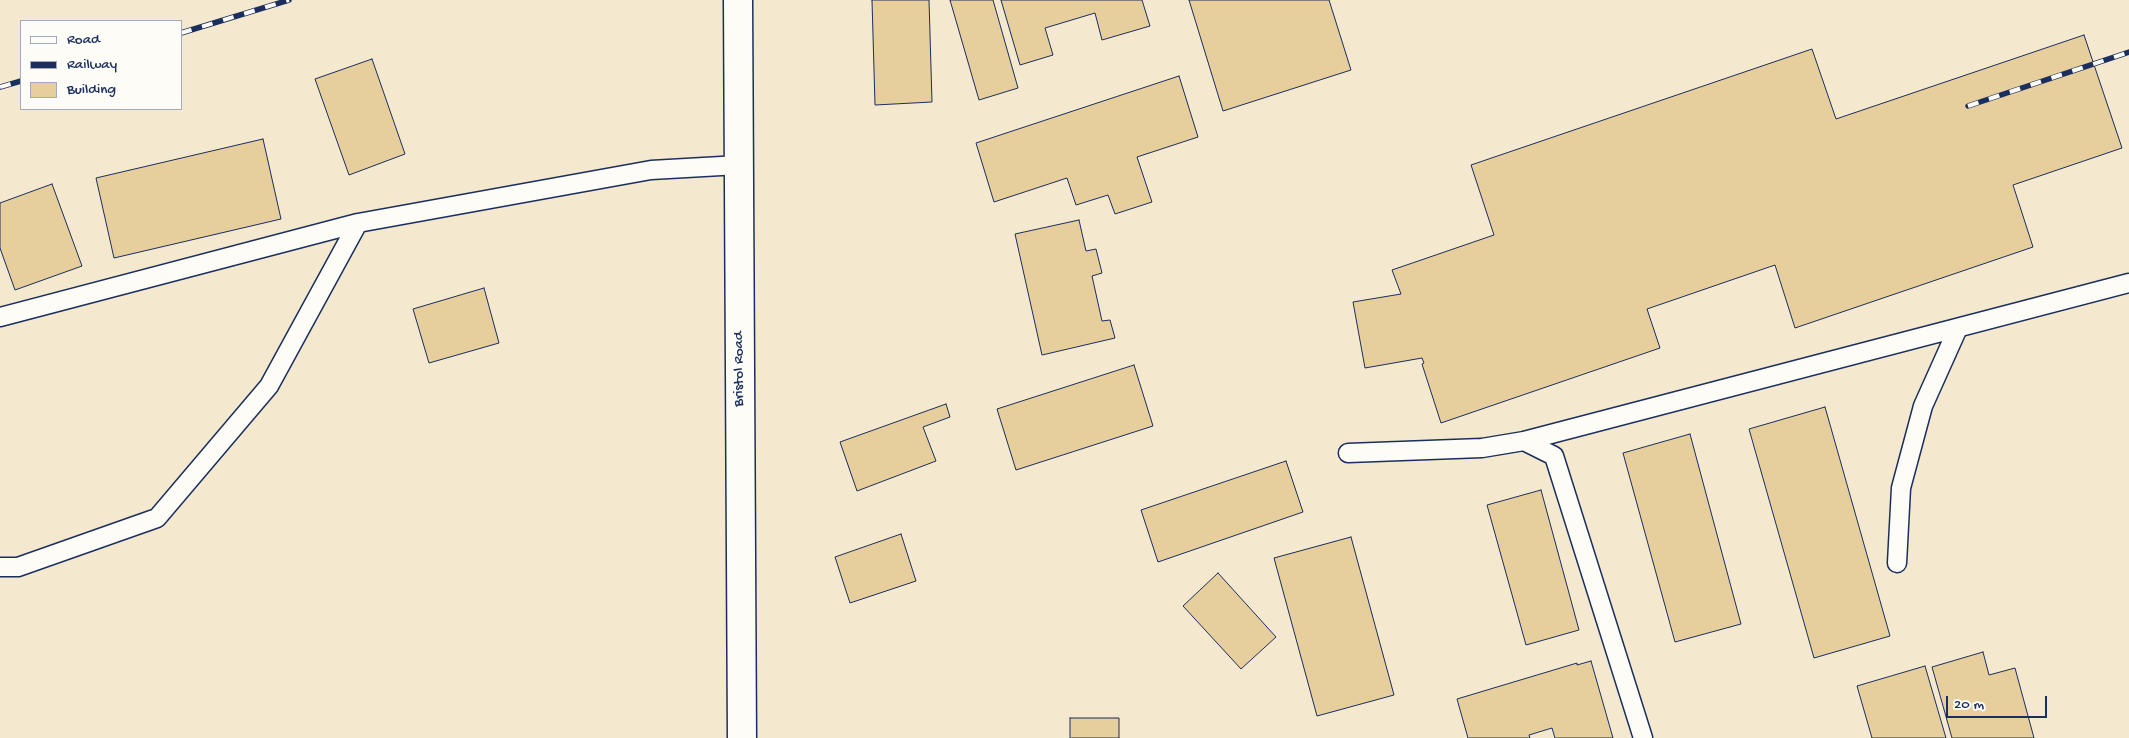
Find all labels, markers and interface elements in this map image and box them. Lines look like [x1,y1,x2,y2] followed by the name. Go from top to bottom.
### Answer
[20,20,182,110] legend
[67,31,100,49] text: Road
[67,56,117,74] text: Railway
[67,81,116,99] text: Building
[731,331,749,407] street label: Bristol Road
[1949,686,2050,718] scale bar
[1954,696,1984,714] text: 20 m

